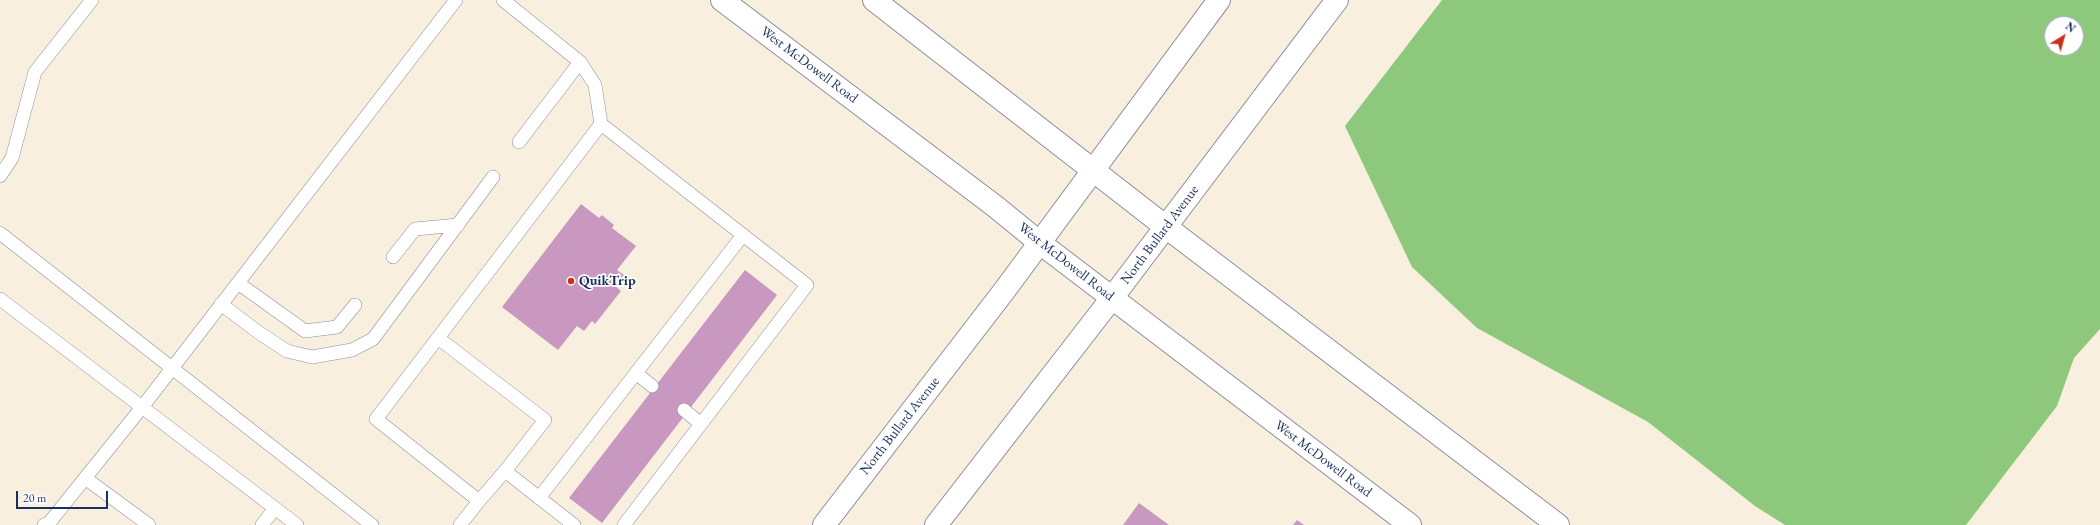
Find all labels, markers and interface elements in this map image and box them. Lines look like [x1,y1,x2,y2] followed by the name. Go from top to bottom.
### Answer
[2044,16,2084,56] north arrow
[2063,19,2078,35] text: N
[757,23,861,107] street label: West McDowell Road
[1117,182,1203,288] street label: North Bullard Avenue
[1015,219,1117,305] street label: West McDowell Road
[579,273,636,289] place label: QuikTrip
[566,276,576,286] marker: QuikTrip
[857,374,943,478] street label: North Bullard Avenue
[1271,417,1375,501] street label: West McDowell Road
[18,483,110,509] scale bar
[23,490,46,506] text: 20 m

